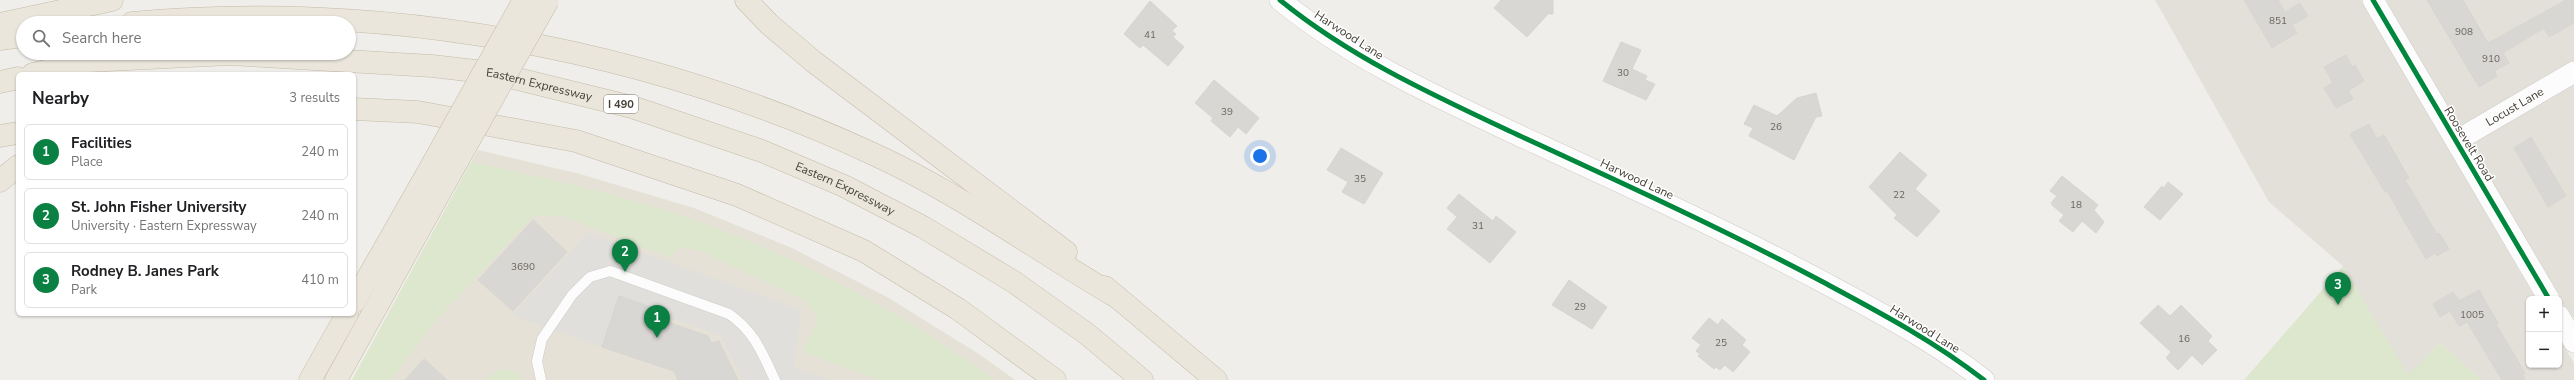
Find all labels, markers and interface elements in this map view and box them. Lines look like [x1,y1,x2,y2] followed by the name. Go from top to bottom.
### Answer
[1311,7,1387,63] street label: Harwood Lane
[2269,14,2287,28] house number: 851
[16,16,356,60] search box
[2455,25,2473,39] house number: 908
[30,27,52,49] icon: search
[62,28,142,48] text: Search here
[1144,28,1156,42] house number: 41
[2482,52,2500,66] house number: 910
[485,64,595,105] street label: Eastern Expressway
[1617,66,1629,80] house number: 30
[2483,83,2547,130] street label: Locust Lane
[32,87,89,110] text: Nearby
[289,89,340,107] text: 3 results
[604,95,638,113] road number: I 490
[2440,104,2498,184] street label: Roosevelt Road
[1221,105,1233,119] house number: 39
[1770,120,1782,134] house number: 26
[71,133,132,153] text: Facilities
[42,143,50,161] text: 1
[301,143,339,161] text: 240 m
[1250,146,1270,166] your location
[71,153,103,171] text: Place
[1598,155,1676,203] street label: Harwood Lane
[793,158,898,219] street label: Eastern Expressway
[1354,172,1366,186] house number: 35
[1893,188,1905,202] house number: 22
[71,197,246,217] text: St. John Fisher University
[2070,198,2082,212] house number: 18
[42,207,50,225] text: 2
[301,207,339,225] text: 240 m
[71,217,257,235] text: University · Eastern Expressway
[1472,219,1484,233] house number: 31
[612,239,638,272] pin: 2
[511,260,535,274] house number: 3690
[71,261,219,281] text: Rodney B. Janes Park
[42,271,50,289] text: 3
[301,271,339,289] text: 410 m
[2325,272,2351,305] pin: 3
[71,281,97,299] text: Park
[2526,296,2562,368] map controls
[2526,296,2562,332] button: +
[1574,300,1586,314] house number: 29
[1887,301,1963,357] street label: Harwood Lane
[644,305,670,338] pin: 1
[2460,308,2484,322] house number: 1005
[2178,332,2190,346] house number: 16
[2526,332,2562,368] button: −
[1715,336,1727,350] house number: 25

